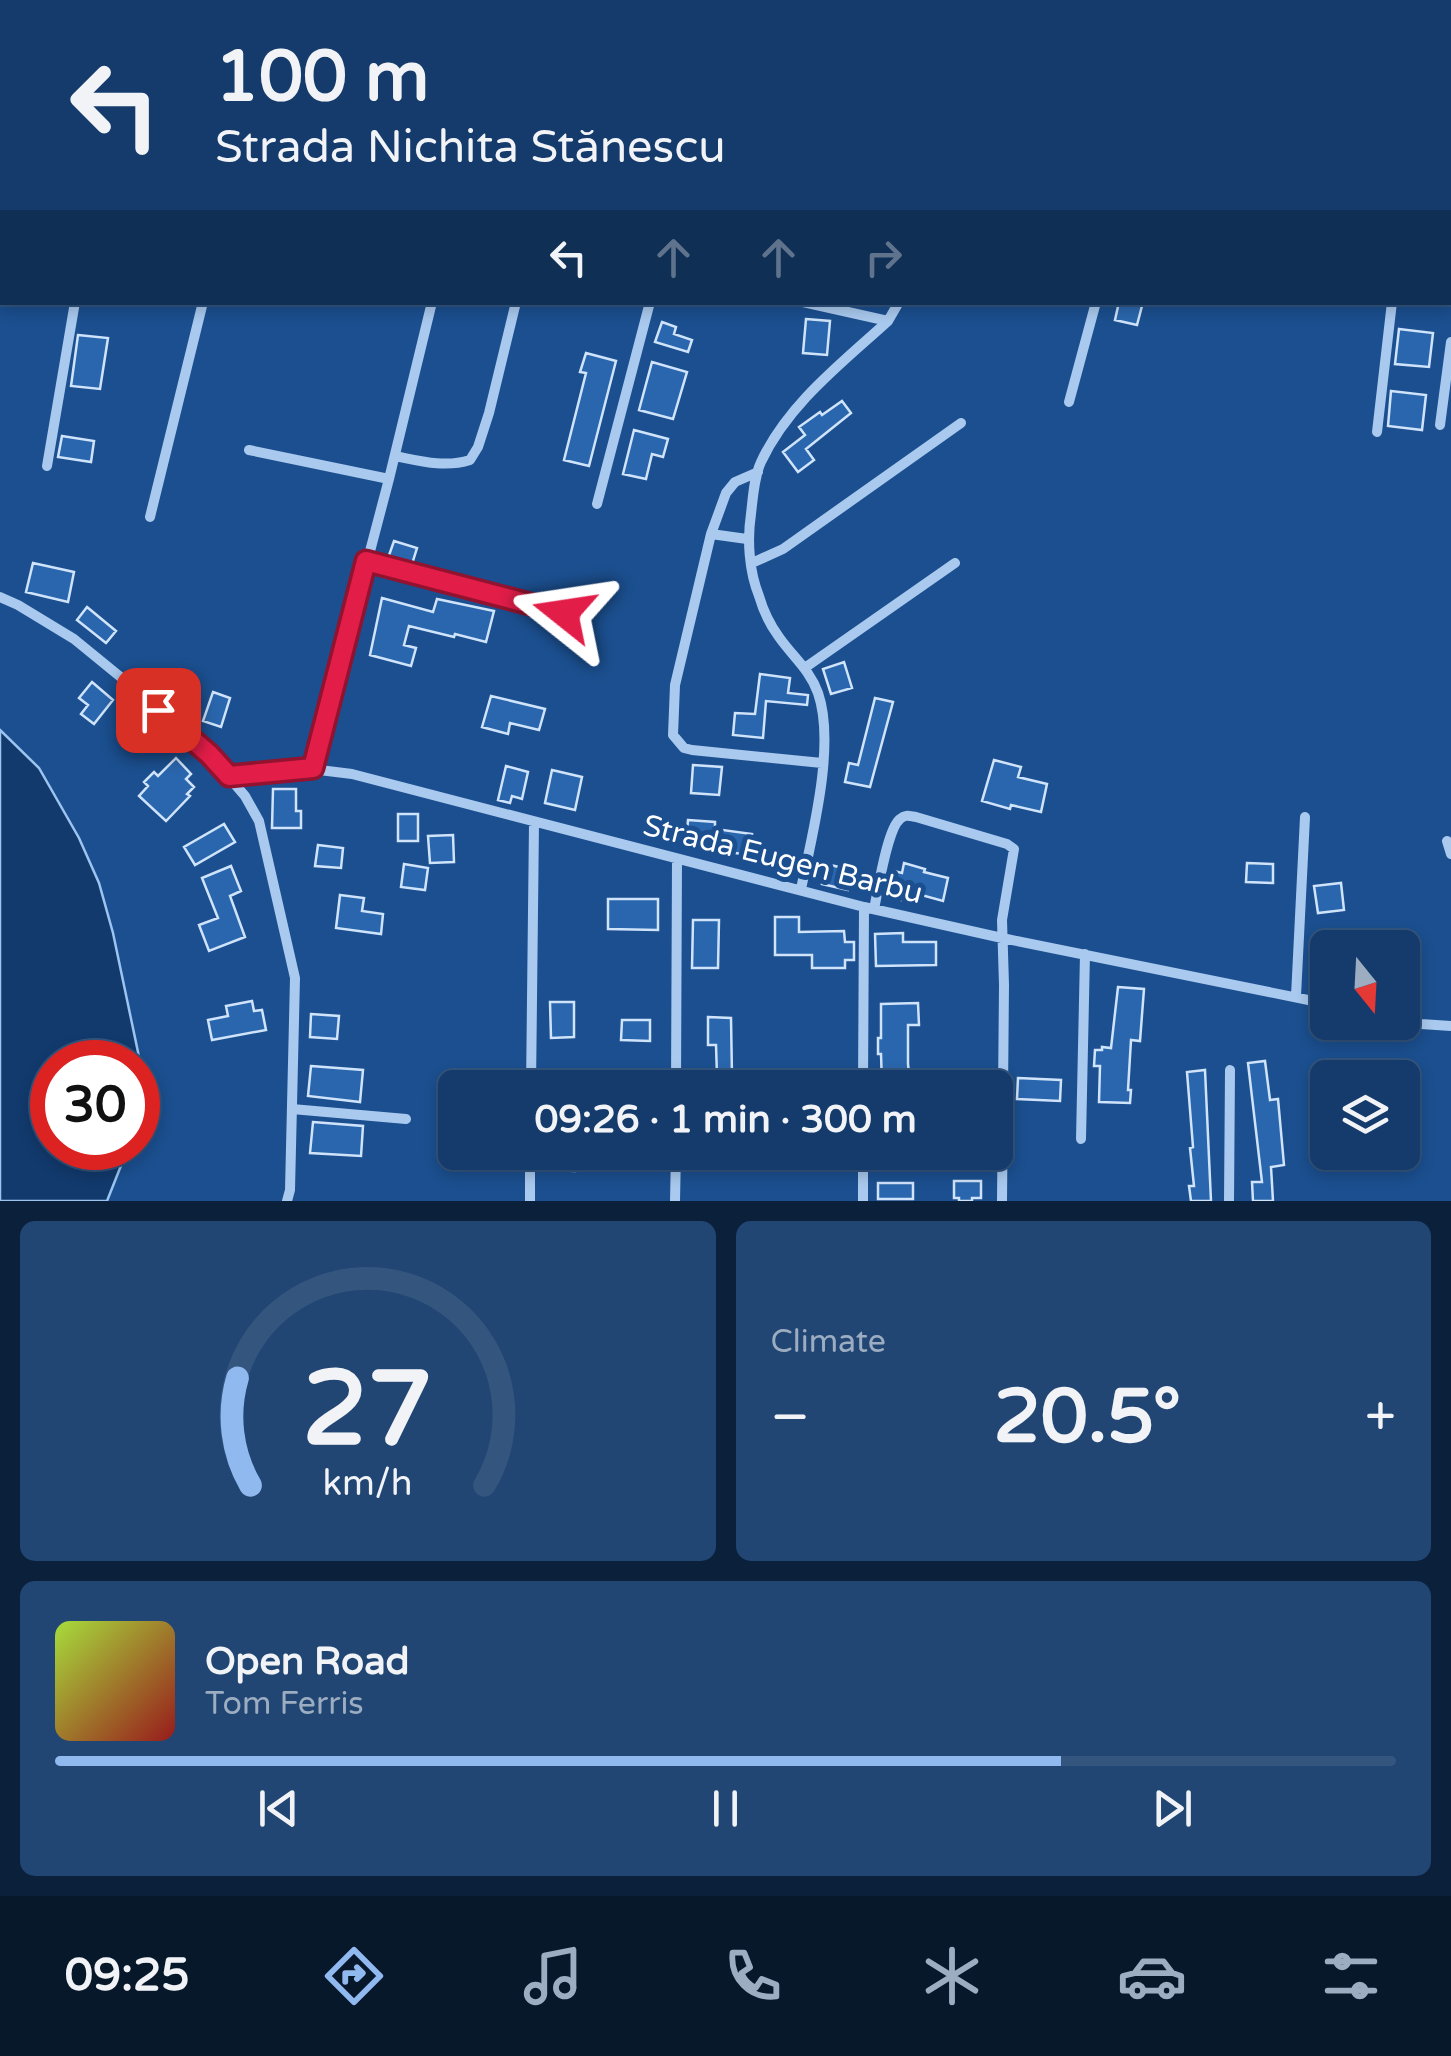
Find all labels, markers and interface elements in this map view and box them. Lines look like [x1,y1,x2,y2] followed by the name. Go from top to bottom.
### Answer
[215,36,429,120] text: 100 m
[50,40,180,170] icon: left
[215,121,726,175] text: Strada Nichita Stănescu
[541,230,596,285] icon: left
[646,230,701,285] icon: ahead
[751,230,806,285] icon: ahead
[856,230,911,285] icon: right
[512,561,616,665] position arrow
[116,668,201,753] pin
[131,683,186,738] icon: arrive
[639,807,926,912] street label: Strada Eugen Barbu
[1310,930,1420,1040] north arrow
[1310,930,1420,1170] map controls
[30,1040,160,1170] speed limit sign: 30
[1310,1060,1420,1170] button: layers
[534,1097,917,1143] text: 09:26 · 1 min · 300 m
[771,1323,886,1361] text: Climate
[302,1348,433,1473] text: 27
[994,1372,1181,1462] text: 20.5°
[771,1385,810,1451] text: −
[1365,1385,1396,1451] text: +
[323,1462,413,1505] text: km/h
[205,1639,410,1685] text: Open Road
[205,1685,364,1723] text: Tom Ferris
[251,1781,306,1836] icon: previous
[698,1781,753,1836] icon: pause
[1145,1781,1200,1836] icon: next
[319,1941,389,2011] icon: directions
[518,1941,588,2011] icon: music
[718,1941,788,2011] icon: phone
[917,1941,987,2011] icon: climate
[1117,1941,1187,2011] icon: car
[1316,1941,1386,2011] icon: filters
[65,1949,189,2003] text: 09:25

